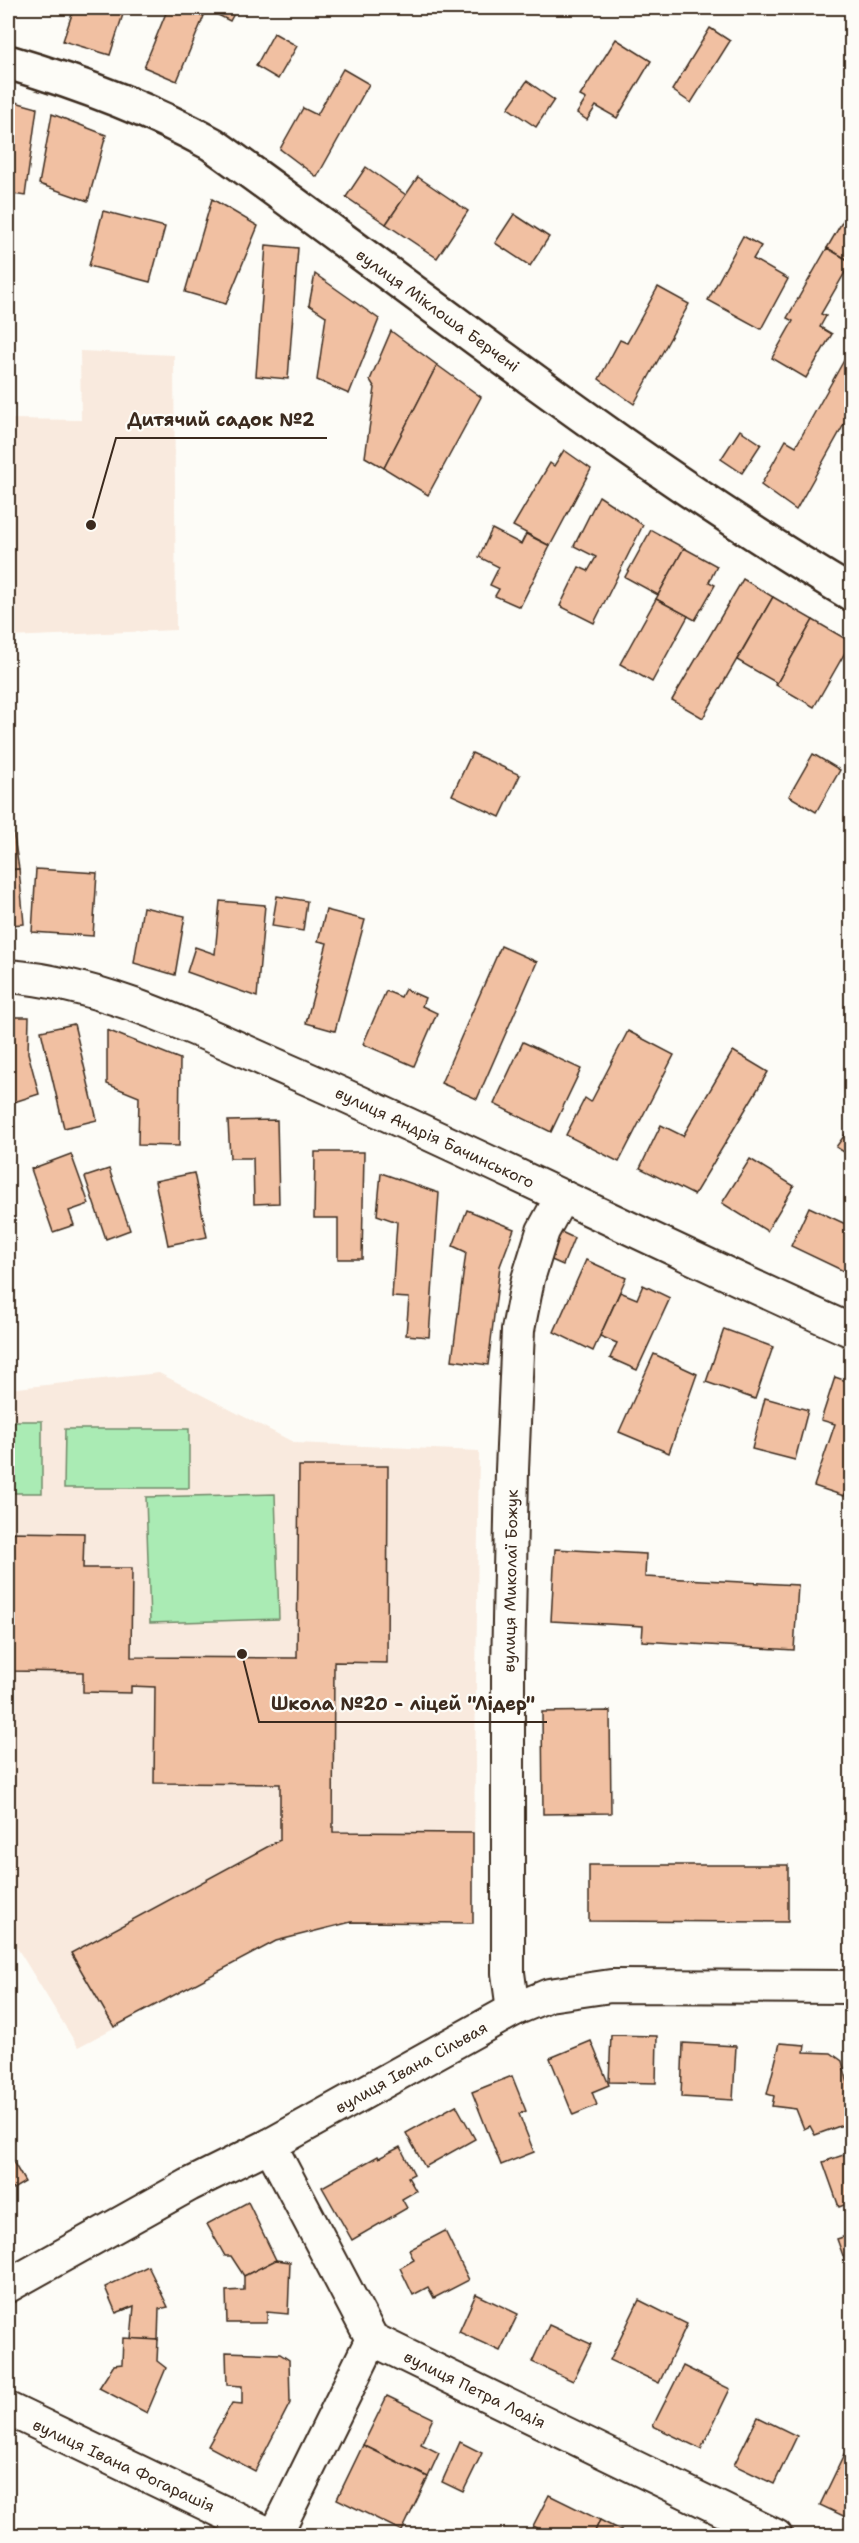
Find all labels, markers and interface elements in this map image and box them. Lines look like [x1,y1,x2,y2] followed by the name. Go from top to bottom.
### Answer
[352,244,524,377] street label: вулиця Міклоша Берчені
[116,402,327,438] callout: Дитячий садок №2
[127,408,315,432] text: Дитячий садок №2
[332,1082,538,1193] street label: вулиця Андрія Бачинського
[498,1489,523,1673] street label: вулиця Миколаї Божук
[259,1686,547,1722] callout: Школа №20 - ліцей "Лідер"
[271,1692,535,1716] text: Школа №20 - ліцей "Лідер"
[331,2017,491,2118] street label: вулиця Івана Сільвая
[400,2346,549,2433] street label: вулиця Петра Лодія
[29,2414,218,2517] street label: вулиця Івана Фогарашія

